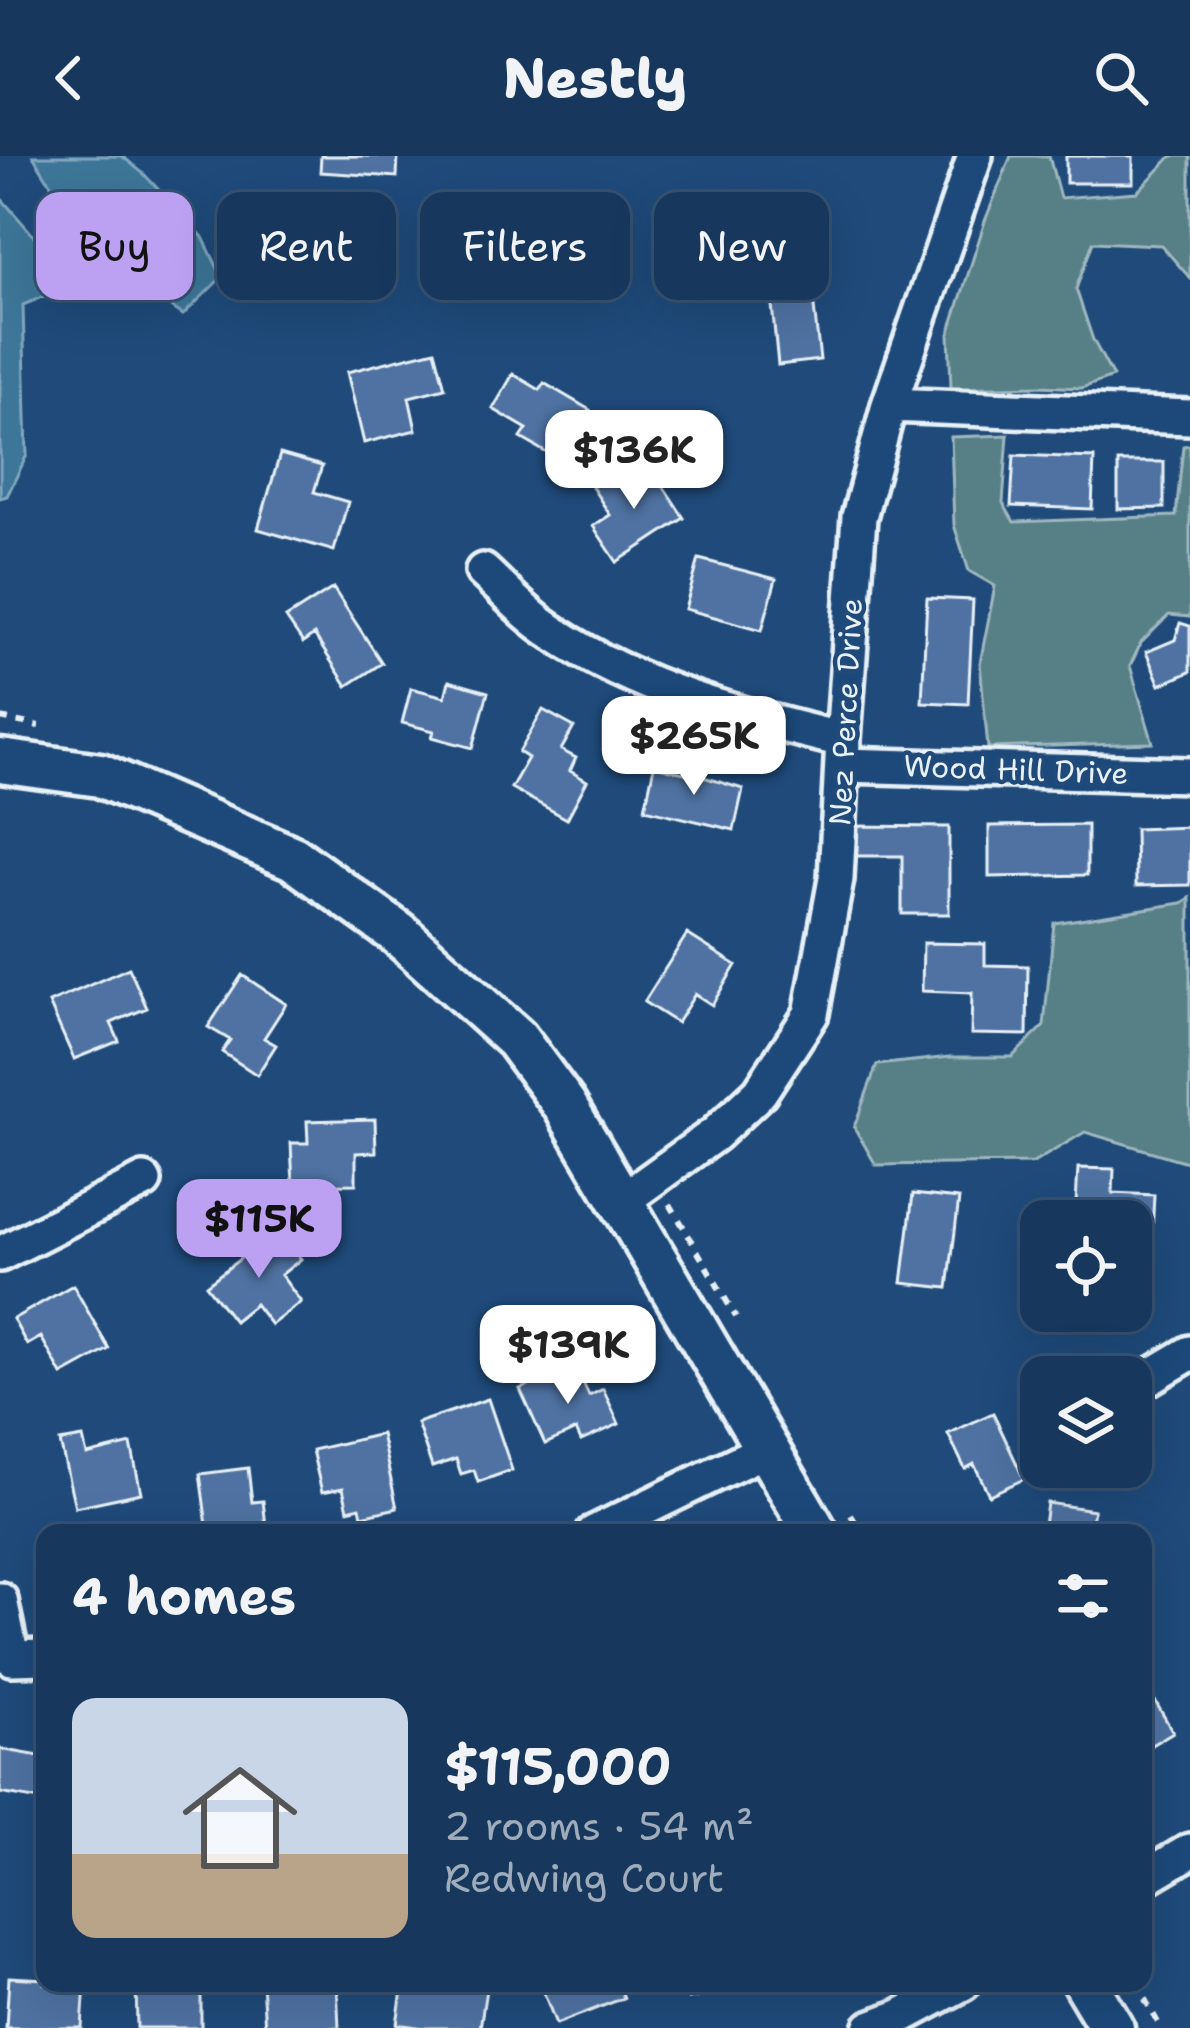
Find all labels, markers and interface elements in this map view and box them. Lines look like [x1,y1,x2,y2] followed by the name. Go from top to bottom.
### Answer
[503,42,687,114] text: Nestly
[36,45,102,111] icon: back
[1088,45,1154,111] icon: search
[36,192,193,300] chip: Buy
[217,192,396,300] chip: Rent
[420,192,630,300] chip: Filters
[654,192,829,300] chip: New
[550,410,718,512] pin: $136K
[572,423,696,475] text: $136K
[819,597,872,827] street label: Nez Perce Drive
[610,696,778,798] pin: $265K
[629,709,759,761] text: $265K
[903,745,1129,794] street label: Wood Hill Drive
[175,1179,343,1281] pin: $115K
[204,1192,314,1244] text: $115K
[1020,1200,1152,1488] map controls
[1020,1200,1152,1332] button: locate
[484,1305,652,1407] pin: $139K
[507,1318,629,1370] text: $139K
[1020,1356,1152,1488] button: layers
[72,1562,296,1630] text: 4 homes
[1050,1563,1116,1629] icon: filters
[444,1732,672,1800] text: $115,000
[168,1746,312,1890] icon: home
[444,1800,754,1852] text: 2 rooms · 54 m²
[444,1852,724,1904] text: Redwing Court

